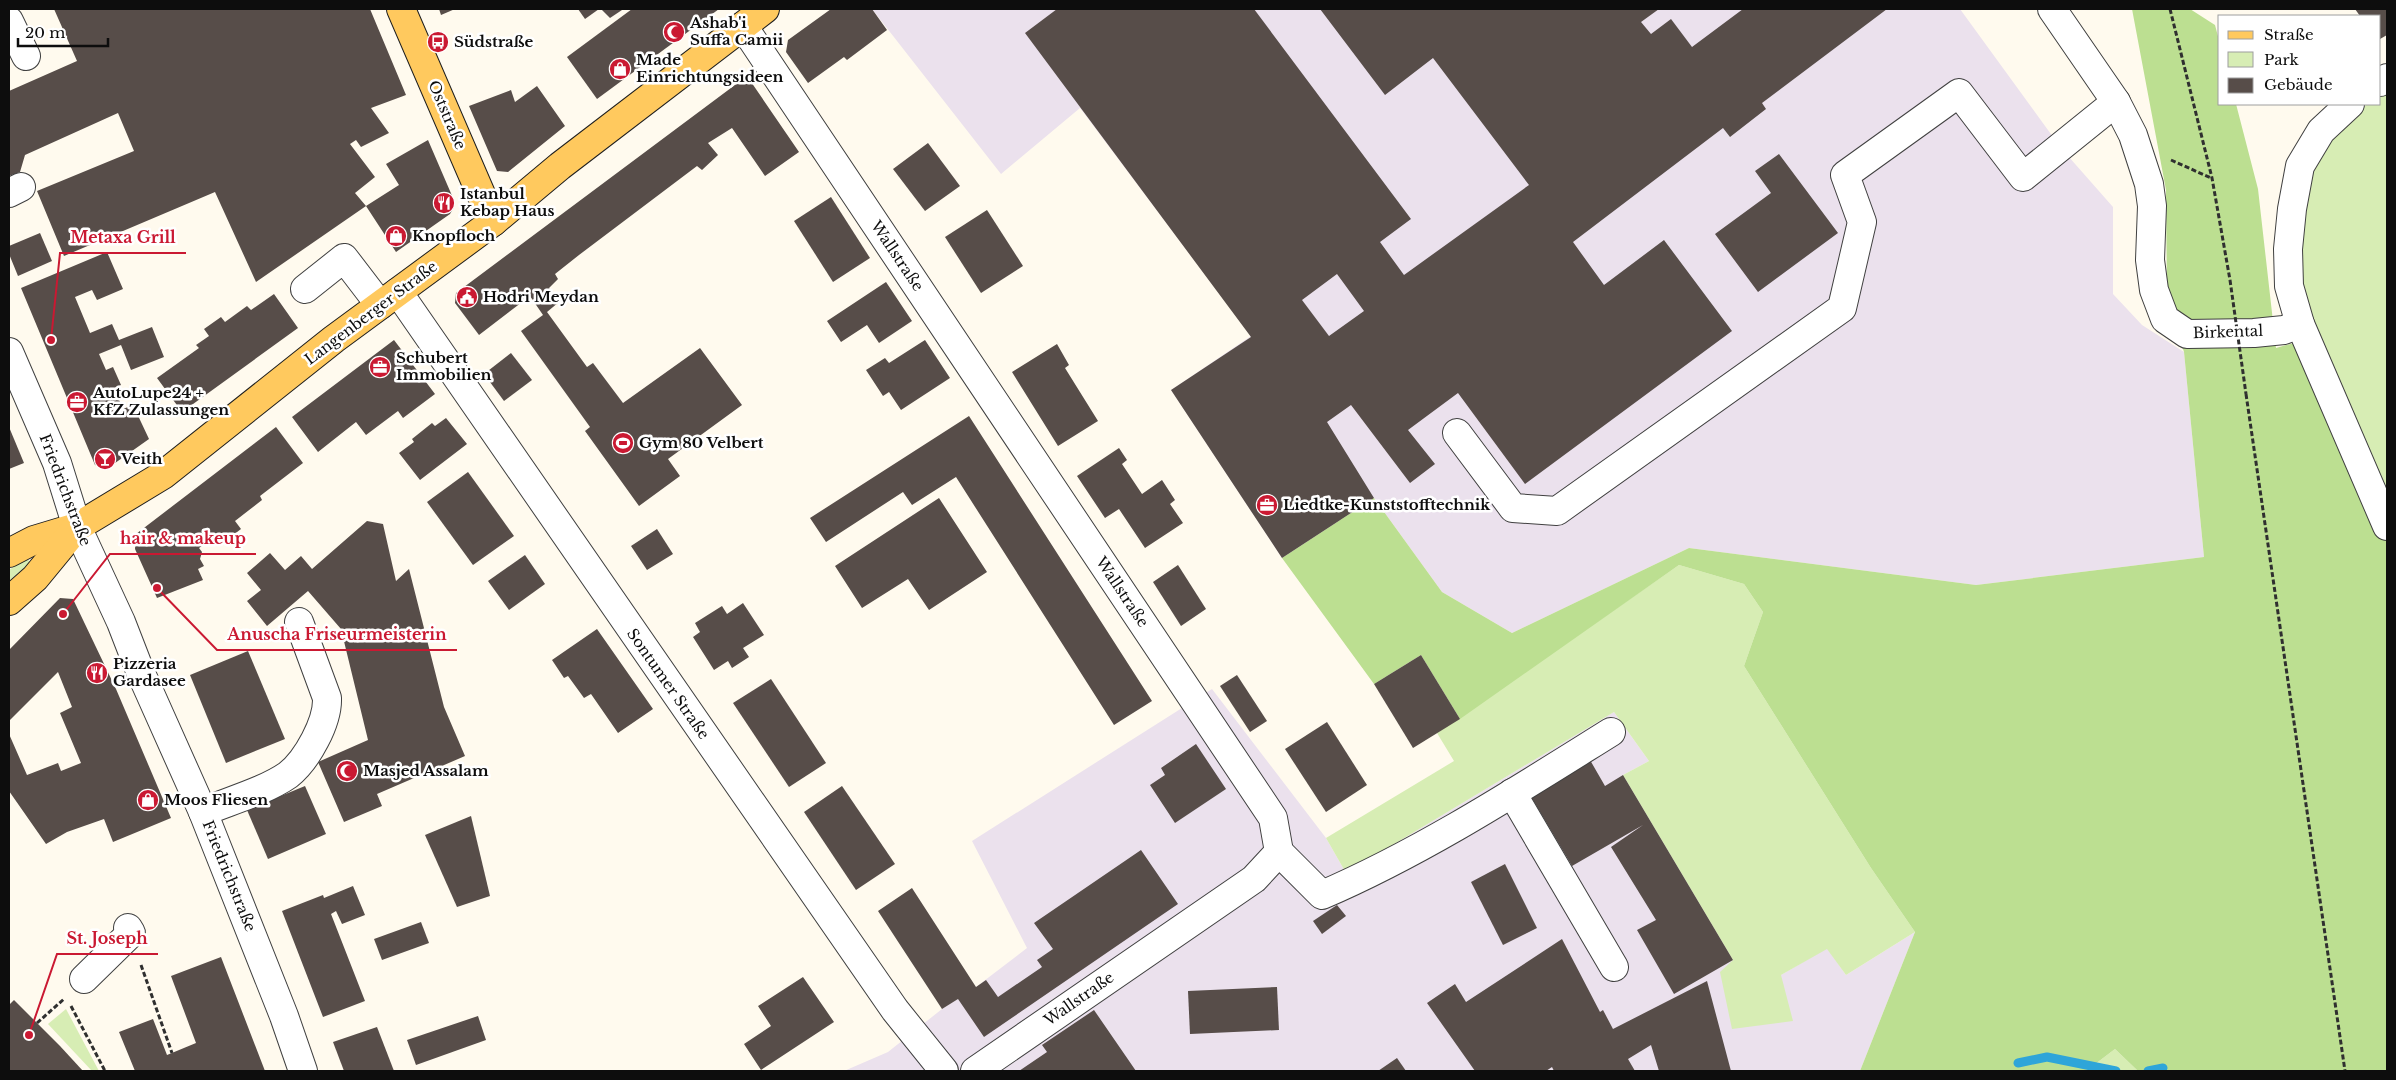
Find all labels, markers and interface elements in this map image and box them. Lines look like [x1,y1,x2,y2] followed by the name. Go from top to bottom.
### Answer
[689,13,784,49] place label: Ashab'i Suffa Camii
[18,15,108,47] scale bar
[2218,15,2381,105] legend
[662,20,686,44] mosque icon: Ashab'i Suffa Camii
[25,23,65,42] text: 20 m
[2264,25,2314,44] text: Straße
[426,30,450,54] bus stop icon: Südstraße
[454,32,533,51] place label: Südstraße
[636,50,784,86] place label: Made Einrichtungsideen
[2264,50,2300,69] text: Park
[608,57,632,81] shop icon: Made Einrichtungsideen
[2264,75,2333,94] text: Gebäude
[424,77,471,152] street label: Oststraße
[460,184,554,220] place label: Istanbul Kebap Haus
[432,191,456,215] restaurant icon: Istanbul Kebap Haus
[866,216,928,295] street label: Wallstraße
[60,222,186,253] callout: Metaxa Grill
[384,224,408,248] shop icon: Knopfloch
[412,226,496,245] place label: Knopfloch
[70,227,176,247] text: Metaxa Grill
[301,257,441,369] street label: Langenberger Straße
[455,285,479,309] public building icon: Hodri Meydan
[483,287,599,306] place label: Hodri Meydan
[2193,321,2264,342] street label: Birkental
[396,348,492,384] place label: Schubert Immobilien
[368,355,392,379] office icon: Schubert Immobilien
[92,383,229,419] place label: AutoLupe24 + KfZ Zulassungen
[65,390,89,414] office icon: AutoLupe24 + KfZ Zulassungen
[35,431,96,548] street label: Friedrichstraße
[611,431,635,455] sports icon: Gym 80 Velbert
[639,433,764,452] place label: Gym 80 Velbert
[93,447,117,471] bar icon: Veith
[120,449,163,468] place label: Veith
[1255,493,1279,517] office icon: Liedtke-Kunststofftechnik
[1283,495,1491,514] place label: Liedtke-Kunststofftechnik
[110,523,256,554] callout: hair & makeup
[120,528,246,548] text: hair & makeup
[1091,552,1153,631] street label: Wallstraße
[217,619,457,650] callout: Anuscha Friseurmeisterin
[226,624,447,644] text: Anuscha Friseurmeisterin
[623,625,714,743] street label: Sontumer Straße
[113,654,186,690] place label: Pizzeria Gardasee
[85,661,109,685] restaurant icon: Pizzeria Gardasee
[335,759,359,783] mosque icon: Masjed Assalam
[363,761,489,780] place label: Masjed Assalam
[136,788,160,812] shop icon: Moos Fliesen
[164,790,268,809] place label: Moos Fliesen
[198,817,260,934] street label: Friedrichstraße
[57,923,158,954] callout: St. Joseph
[66,928,148,948] text: St. Joseph
[1039,968,1117,1030] street label: Wallstraße

